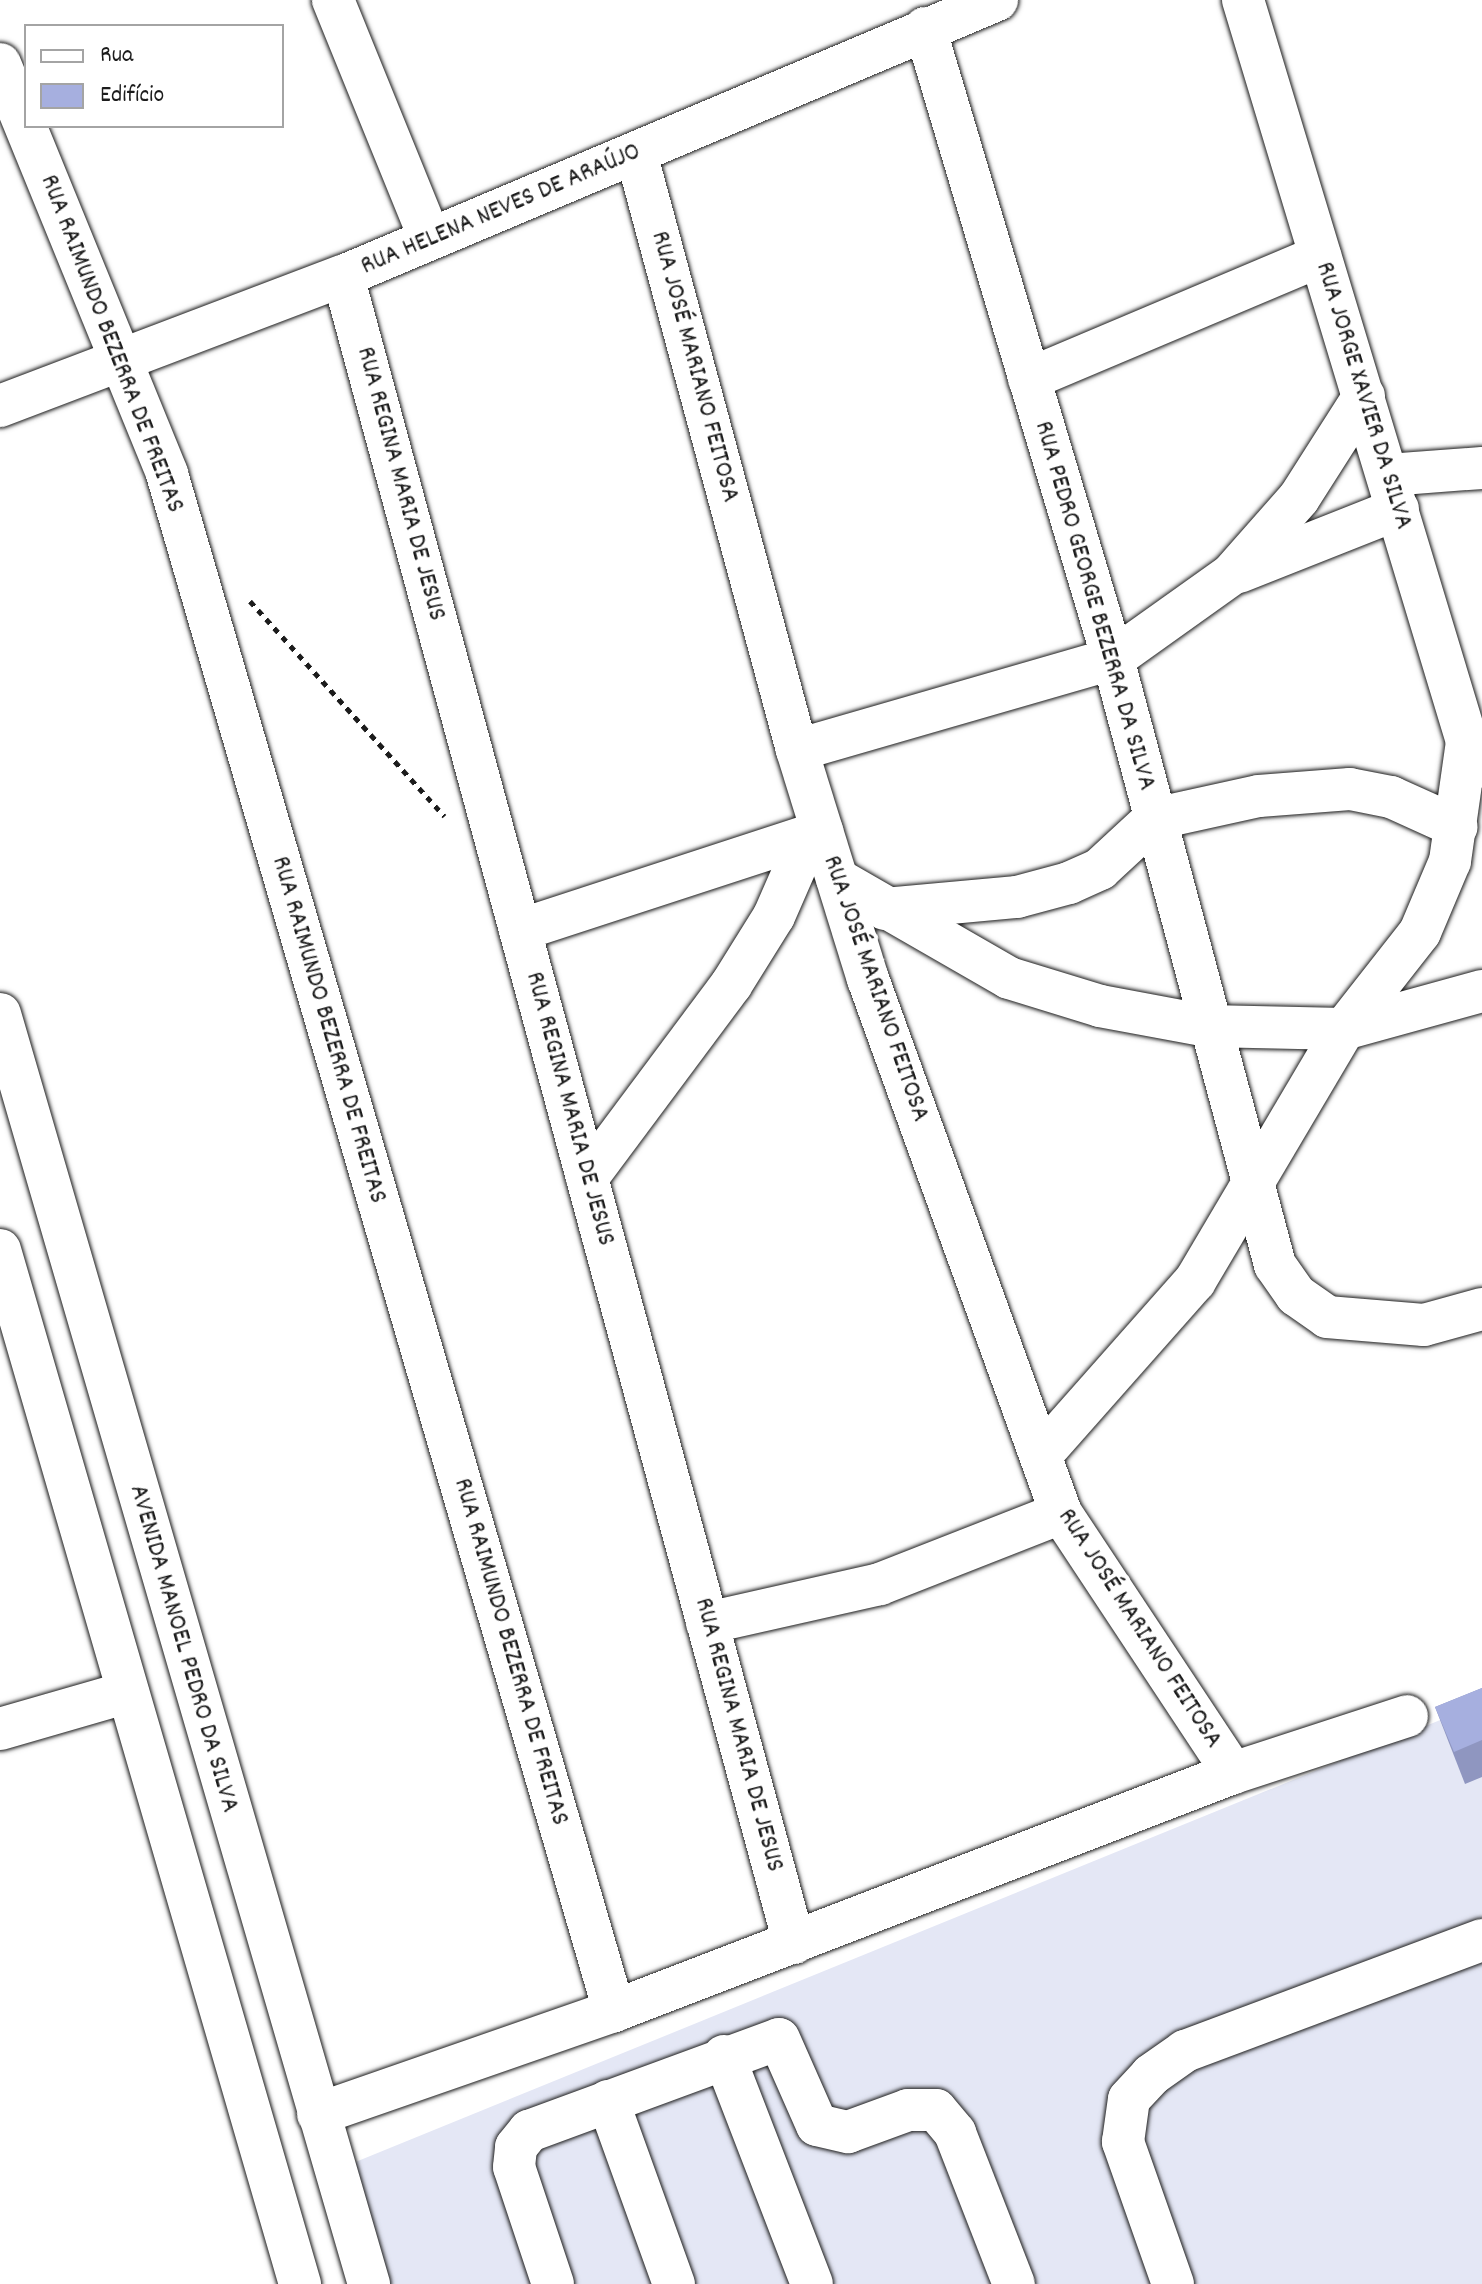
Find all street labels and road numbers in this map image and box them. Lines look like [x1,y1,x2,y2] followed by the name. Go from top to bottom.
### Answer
[357,137,645,283] street label: RUA HELENA NEVES DE ARAÚJO
[32,171,190,517] street label: RUA RAIMUNDO BEZERRA DE FREITAS
[643,228,745,506] street label: RUA JOSÉ MARIANO FEITOSA
[1307,258,1419,534] street label: RUA JORGE XAVIER DA SILVA
[348,344,452,624] street label: RUA REGINA MARIA DE JESUS
[1026,418,1162,794] street label: RUA PEDRO GEORGE BEZERRA DA SILVA
[815,852,935,1126] street label: RUA JOSÉ MARIANO FEITOSA
[263,853,393,1207] street label: RUA RAIMUNDO BEZERRA DE FREITAS
[517,969,621,1249] street label: RUA REGINA MARIA DE JESUS
[445,1475,575,1829] street label: RUA RAIMUNDO BEZERRA DE FREITAS
[121,1481,245,1817] street label: AVENIDA MANOEL PEDRO DA SILVA
[1050,1503,1228,1755] street label: RUA JOSÉ MARIANO FEITOSA
[686,1595,790,1875] street label: RUA REGINA MARIA DE JESUS

